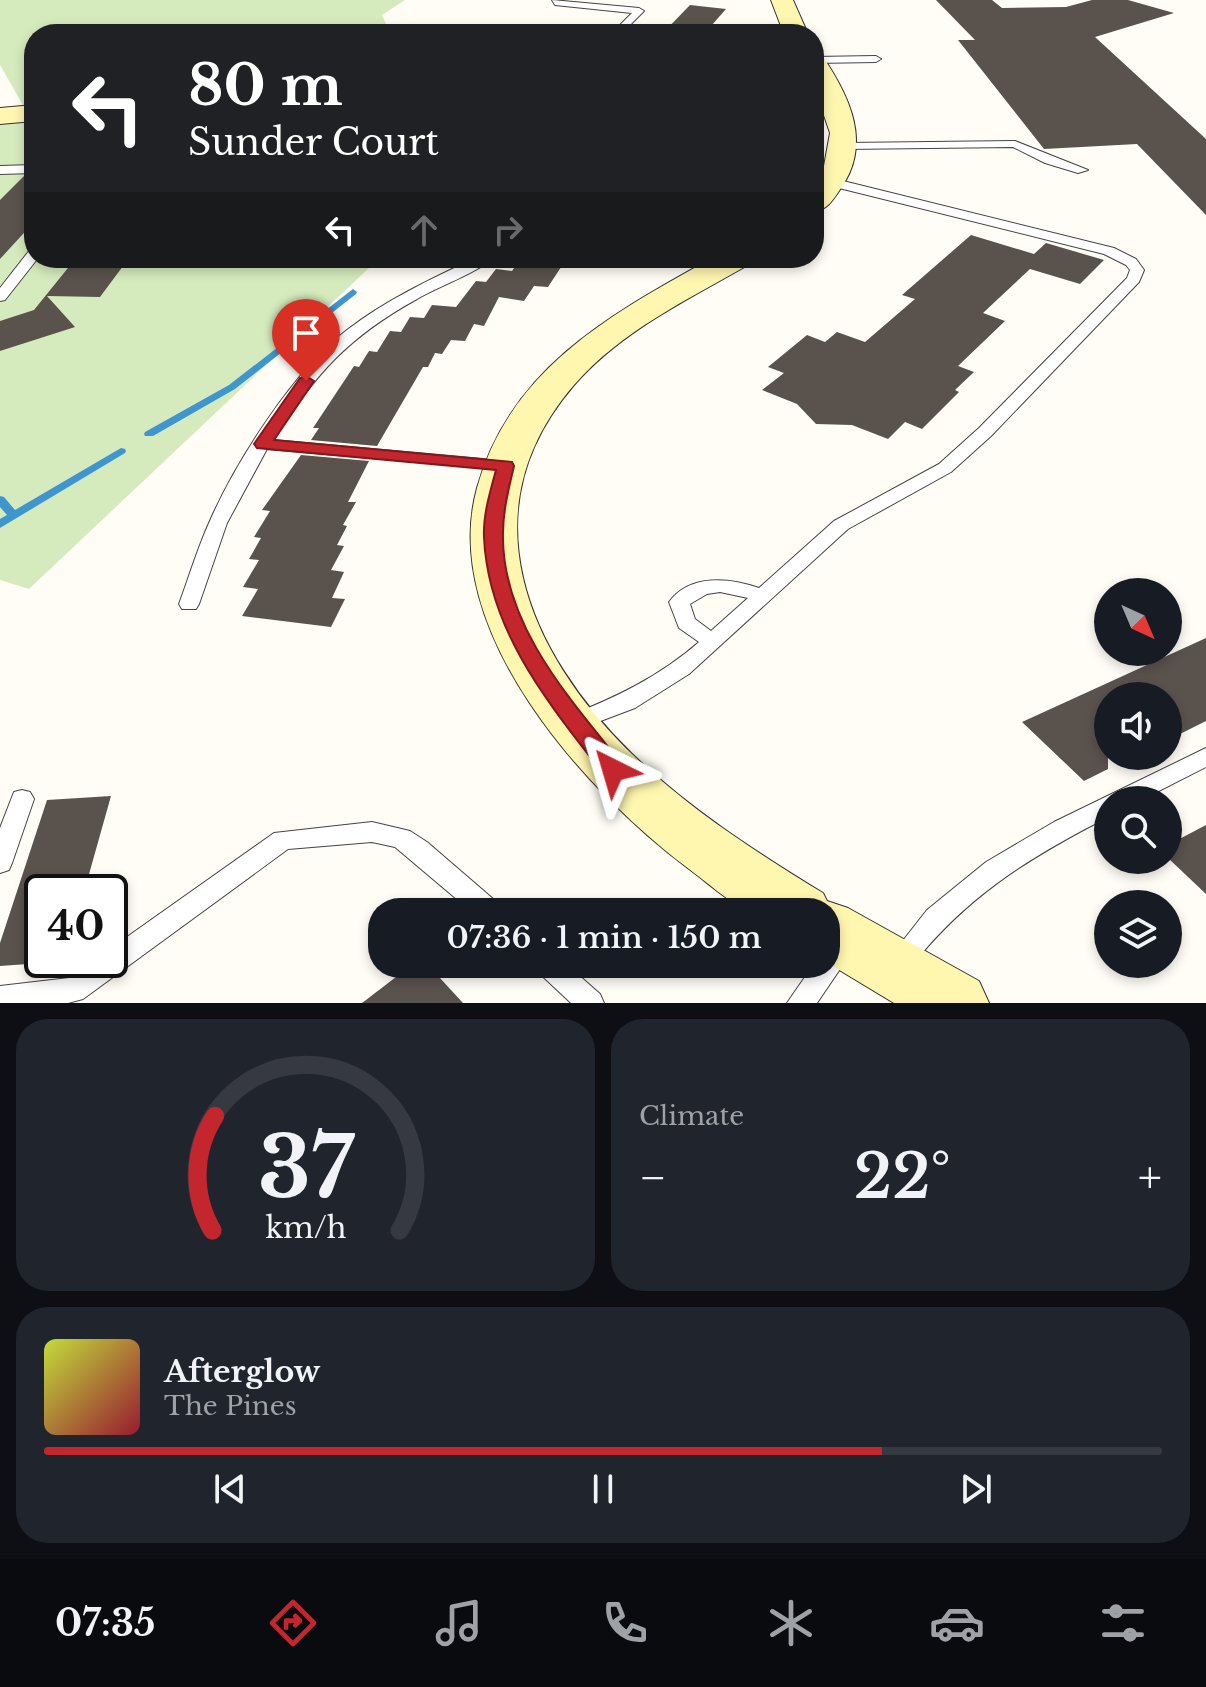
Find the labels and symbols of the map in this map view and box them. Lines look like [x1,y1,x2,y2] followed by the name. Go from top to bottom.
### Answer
[272,299,340,381] pin
[1094,578,1182,666] north arrow
[571,728,655,812] position arrow
[24,874,128,978] speed limit sign: 40

